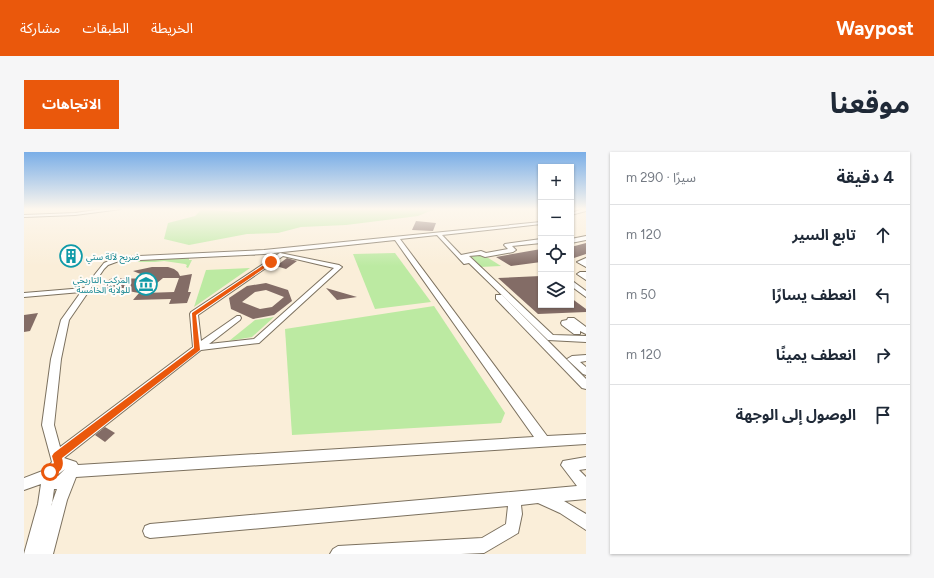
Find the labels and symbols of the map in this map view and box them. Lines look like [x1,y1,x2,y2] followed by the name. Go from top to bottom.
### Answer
[58,243,84,269] building icon: ضريح لآلة ستي
[86,251,139,264] place label: ضريح لآلة ستي
[262,253,280,271] route end
[133,271,159,297] museum icon: المركب التاريخي للولاية الخامسة
[73,274,130,296] place label: المركب التاريخي للولاية الخامسة
[41,463,59,481] route start

